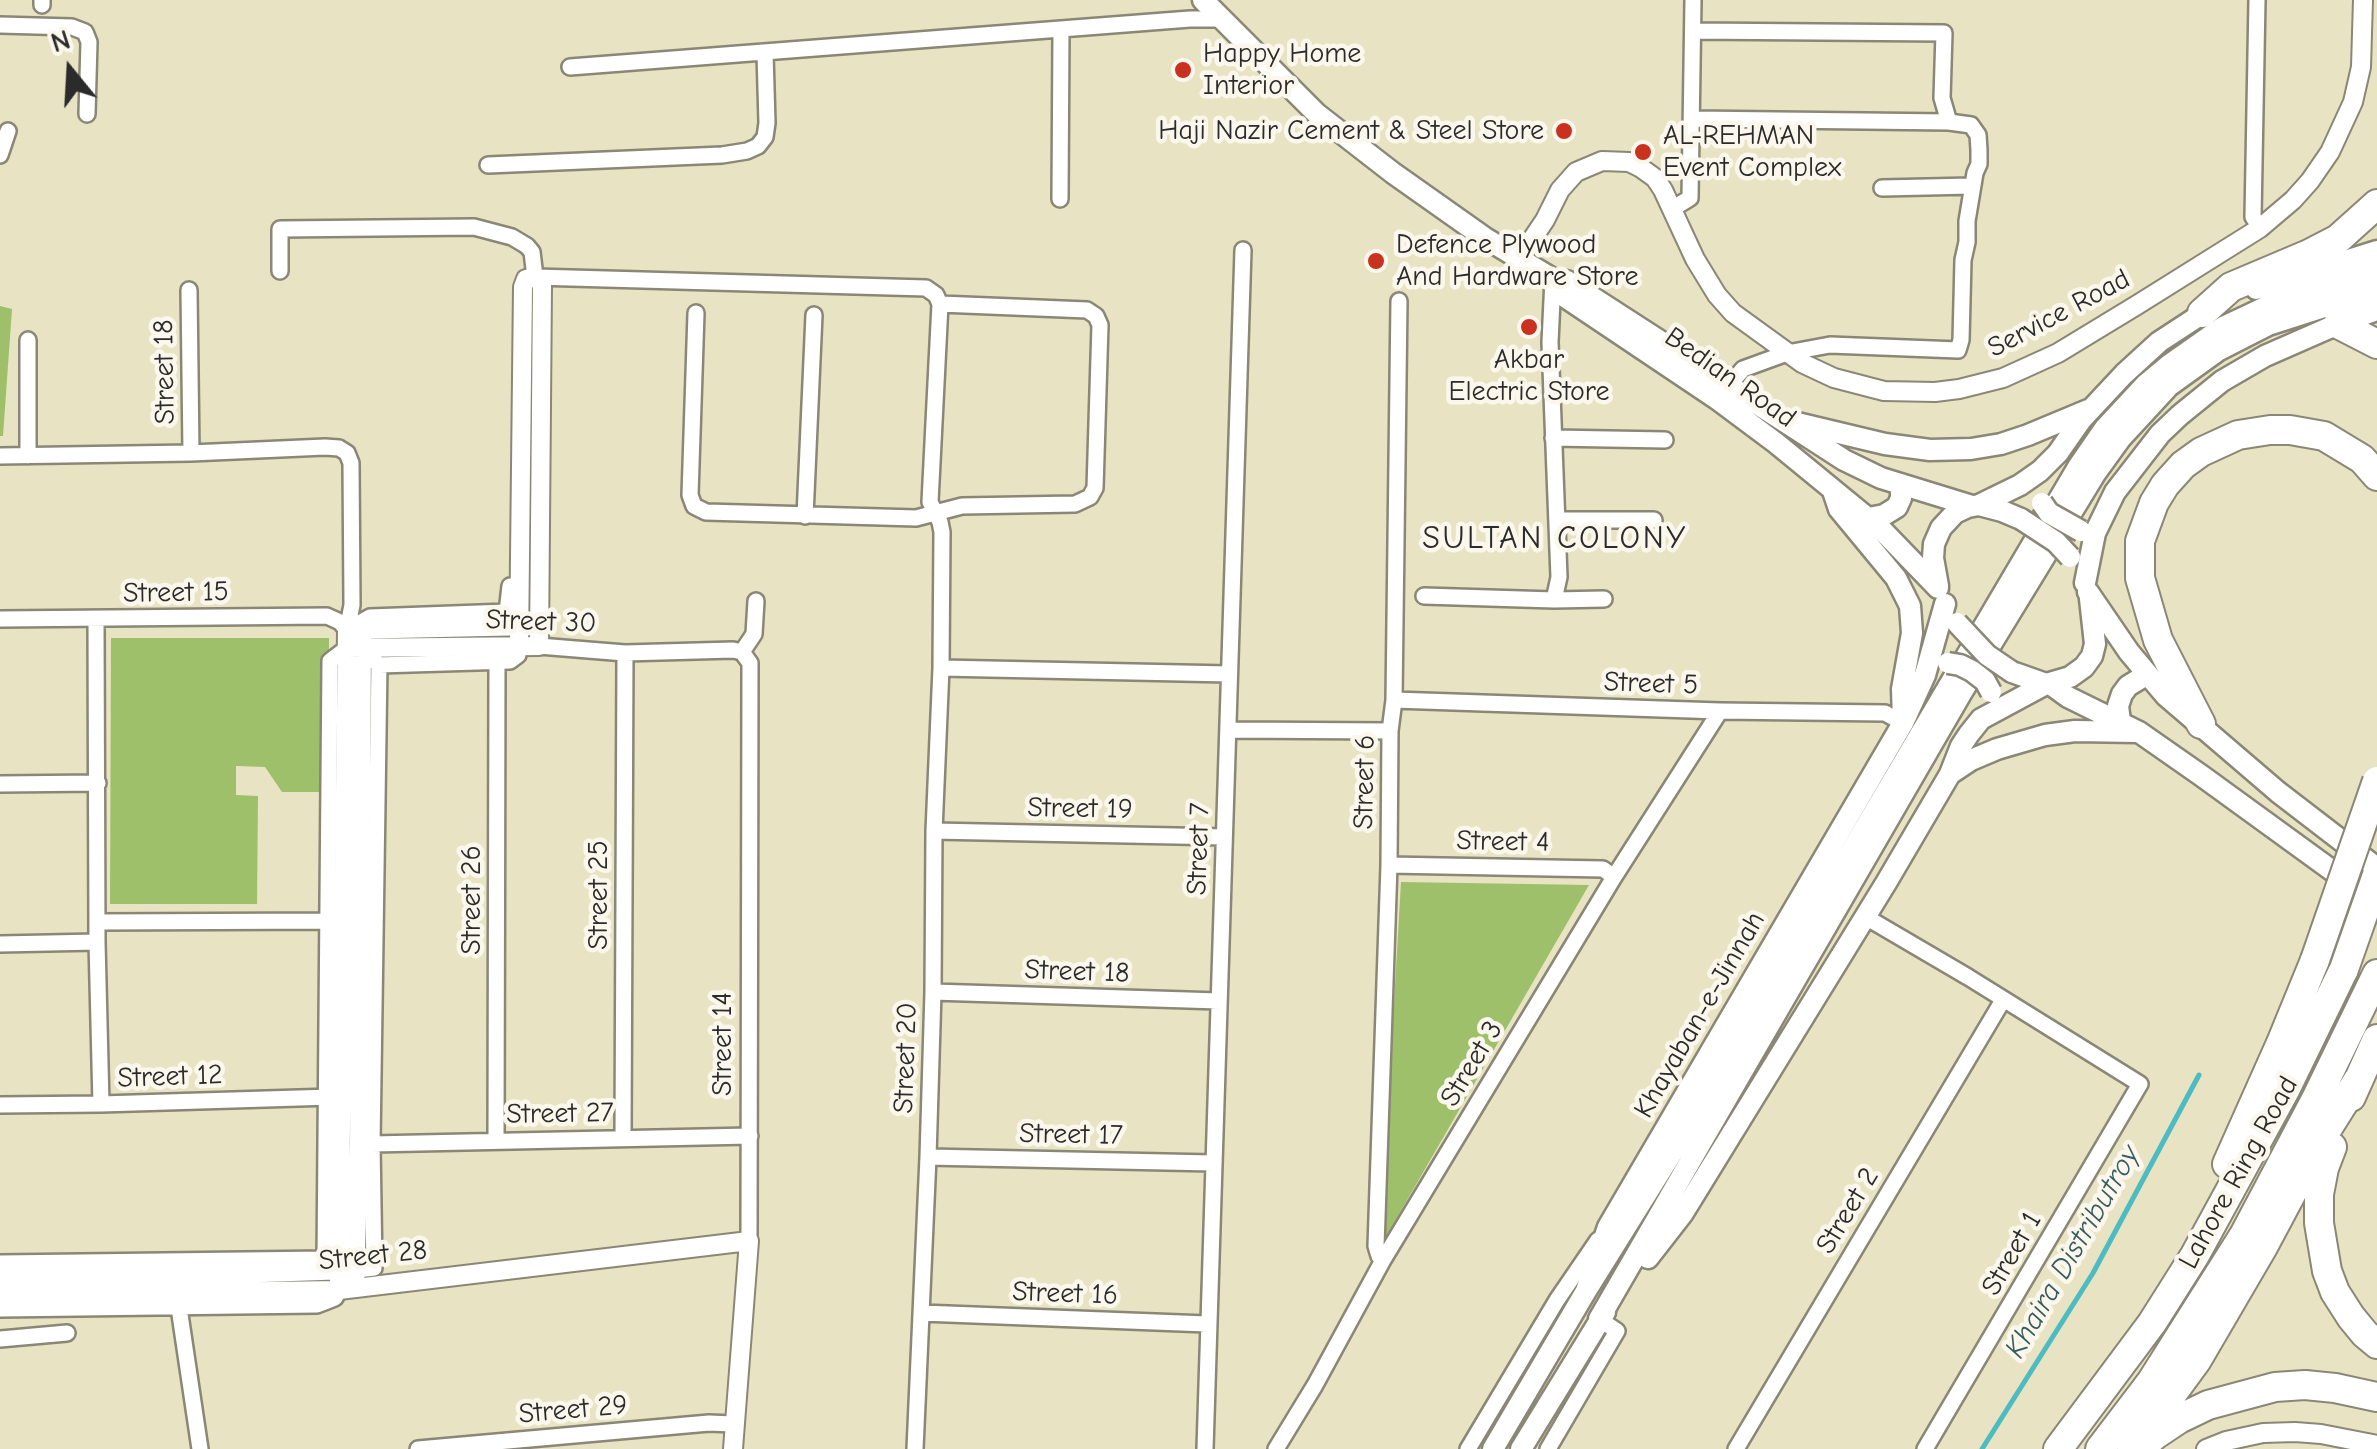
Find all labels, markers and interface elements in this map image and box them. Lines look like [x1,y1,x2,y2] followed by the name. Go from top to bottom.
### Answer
[20,20,120,120] north arrow
[47,23,74,60] text: N
[1203,37,1361,103] place label: Happy Home Interior
[1172,59,1194,81] marker: Happy Home Interior
[1158,114,1544,148] place label: Haji Nazir Cement & Steel Store
[1663,119,1841,185] place label: AL-REHMAN Event Complex
[1553,120,1575,142] marker: Haji Nazir Cement & Steel Store
[1632,141,1654,163] marker: AL-REHMAN Event Complex
[1396,228,1638,294] place label: Defence Plywood And Hardware Store
[1365,250,1387,272] marker: Defence Plywood And Hardware Store
[1982,263,2136,365] street label: Service Road
[1518,316,1540,338] marker: Akbar Electric Store
[147,319,183,425] street label: Street 18
[1658,321,1802,435] street label: Bedian Road
[1449,343,1609,409] place label: Akbar Electric Store
[1422,520,1688,558] district label: SULTAN COLONY
[123,575,229,611] street label: Street 15
[485,603,597,641] street label: Street 30
[1603,666,1699,702] street label: Street 5
[1347,734,1383,830] street label: Street 6
[1027,791,1133,827] street label: Street 19
[1181,802,1217,896] street label: Street 7
[1456,824,1550,860] street label: Street 4
[582,840,616,950] street label: Street 25
[455,845,489,955] street label: Street 26
[1627,906,1773,1124] street label: Khayaban-e-Jinnah
[1024,953,1130,991] street label: Street 18
[706,992,740,1096] street label: Street 14
[887,1002,925,1114] street label: Street 20
[1433,1015,1511,1113] street label: Street 3
[117,1058,223,1096] street label: Street 12
[2172,1071,2306,1275] street label: Lahore Ring Road
[506,1096,614,1132] street label: Street 27
[1019,1117,1123,1153] street label: Street 17
[1998,1139,2148,1365] water label: Khaira Distributroy
[1809,1162,1887,1260] street label: Street 2
[1975,1206,2049,1302] street label: Street 1
[317,1234,429,1278] street label: Street 28
[1012,1275,1118,1313] street label: Street 16
[517,1389,629,1431] street label: Street 29

